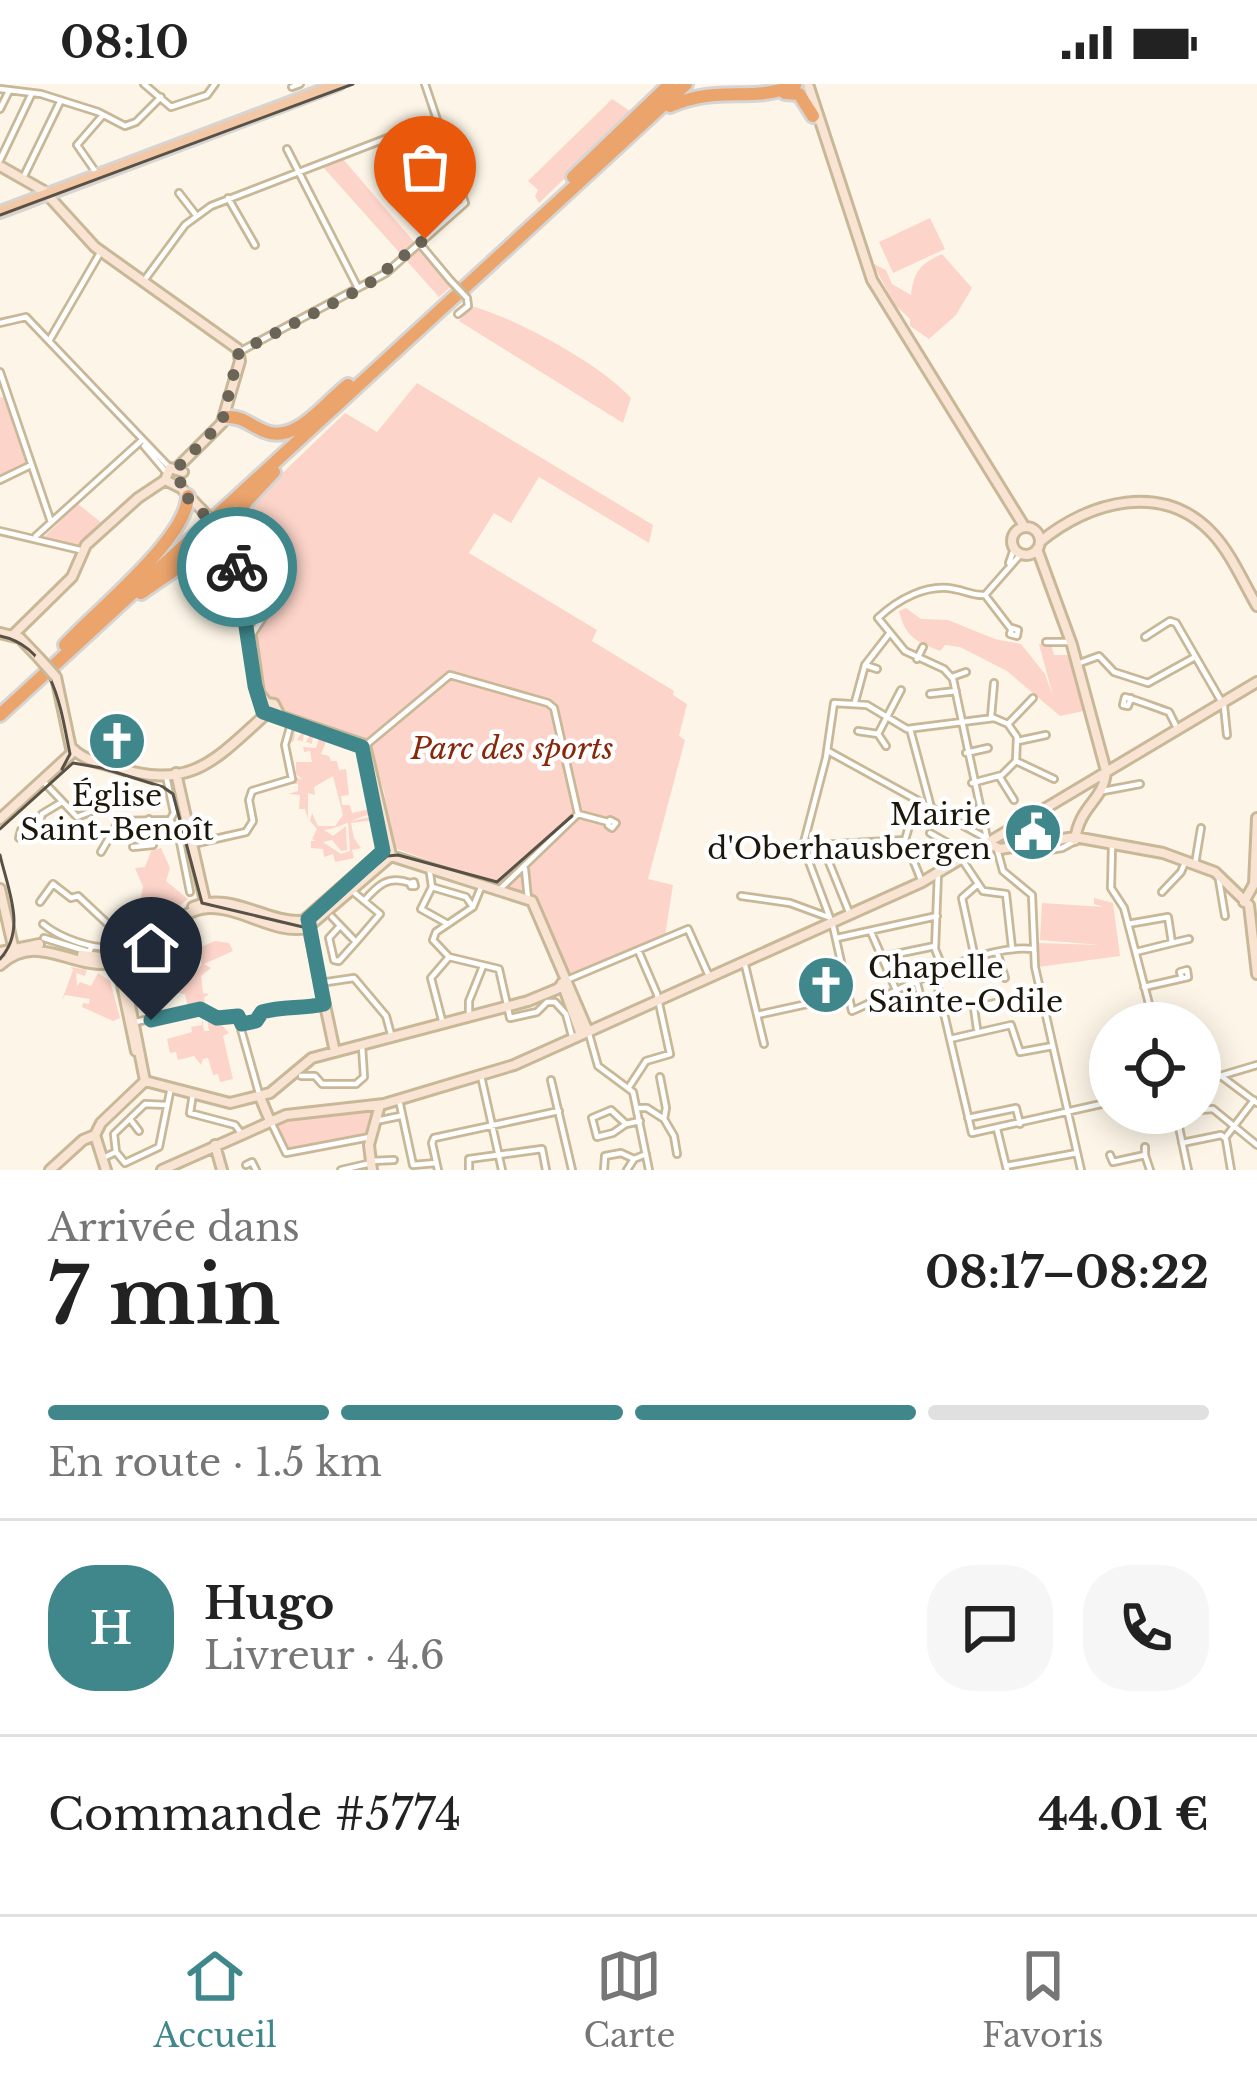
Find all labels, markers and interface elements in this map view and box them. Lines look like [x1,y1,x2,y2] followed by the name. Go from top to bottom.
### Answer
[60,14,189,70] text: 08:10
[374,116,476,239] pin
[392,134,458,200] icon: bag
[177,507,297,627] courier
[204,534,270,600] icon: bike
[86,710,148,772] church icon: Église Saint-Benoît
[410,730,613,767] park label: Parc des sports
[20,777,215,848] place label: Église Saint-Benoît
[707,796,991,867] place label: Mairie d'Oberhausbergen
[1002,801,1064,863] public building icon: Mairie d'Oberhausbergen
[100,897,202,1020] pin
[118,915,184,981] icon: home
[868,949,1063,1020] place label: Chapelle Sainte-Odile
[795,954,857,1016] church icon: Chapelle Sainte-Odile
[1089,1002,1221,1134] map controls
[1089,1002,1221,1134] button: locate
[48,1203,300,1252] text: Arrivée dans
[925,1244,1209,1300] text: 08:17–08:22
[48,1248,280,1345] text: 7 min
[48,1438,382,1487] text: En route · 1.5 km
[927,1565,1053,1691] button: chat
[1083,1565,1209,1691] button: phone
[204,1575,334,1631] text: Hugo
[90,1600,132,1656] text: H
[204,1631,445,1680] text: Livreur · 4.6
[48,1786,461,1842] text: Commande #5774
[1039,1786,1209,1842] text: 44.01 €
[153,1943,277,2056] tab: Accueil
[583,1943,675,2056] tab: Carte
[982,1943,1104,2056] tab: Favoris

